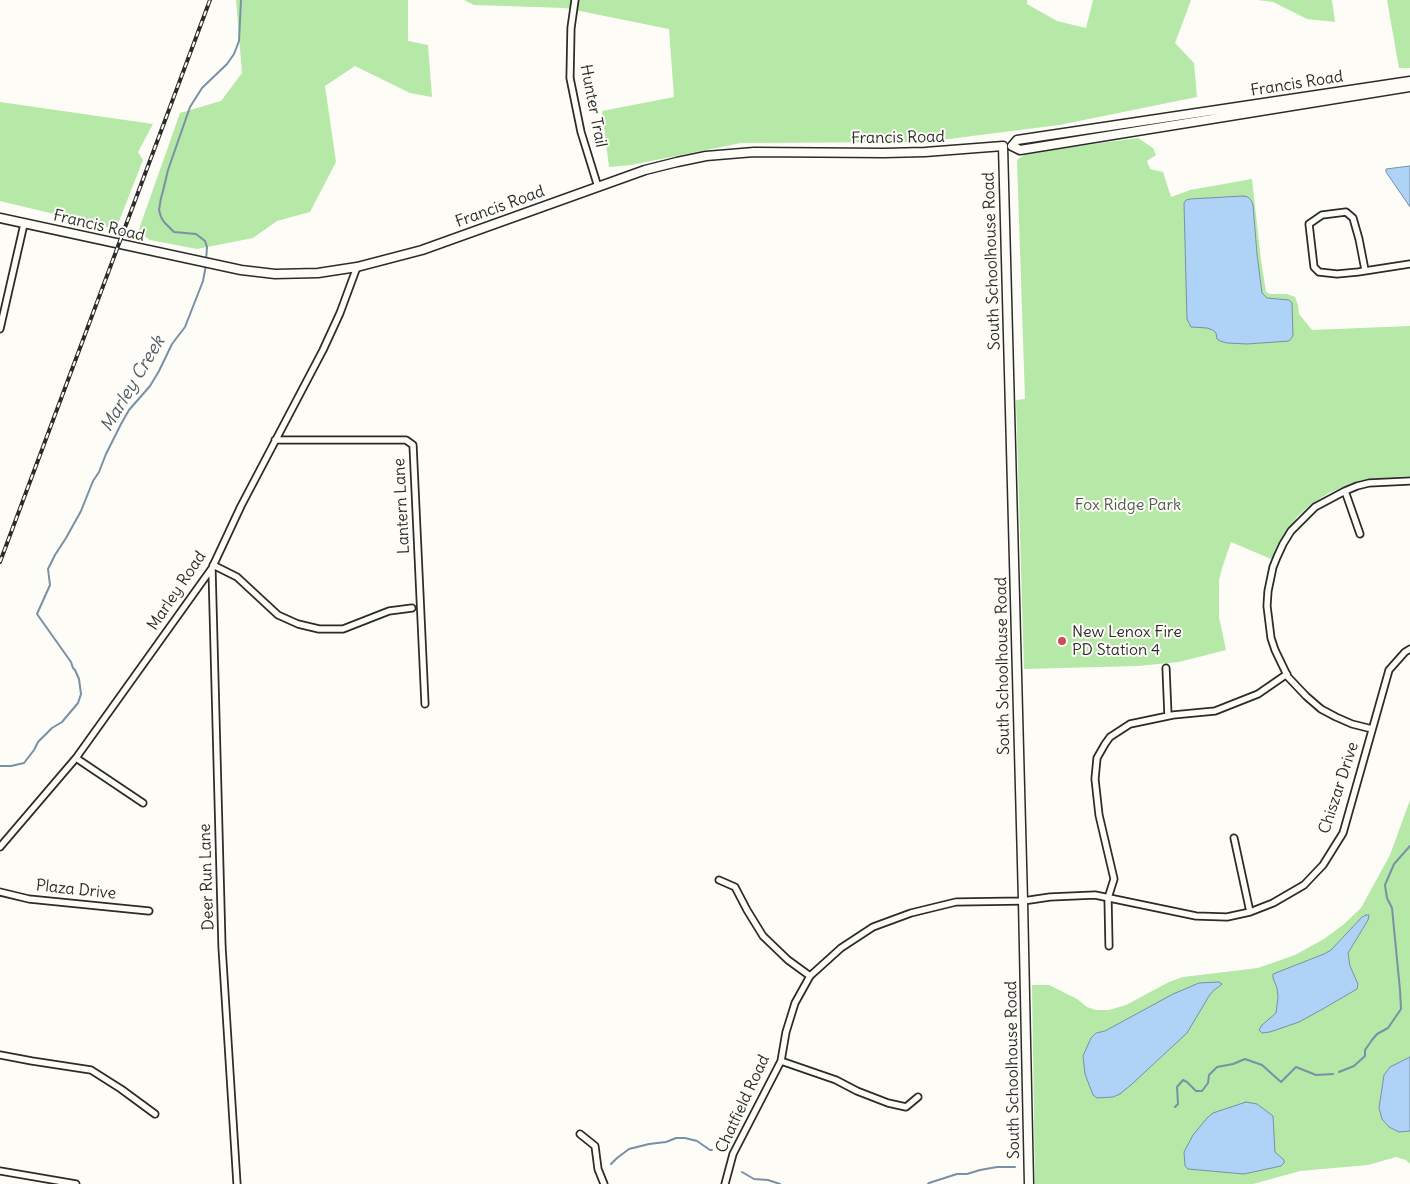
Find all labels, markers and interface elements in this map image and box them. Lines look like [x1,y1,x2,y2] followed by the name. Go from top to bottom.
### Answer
[576,63,610,149] street label: Hunter Trail
[1249,67,1345,101] street label: Francis Road
[851,128,945,148] street label: Francis Road
[979,172,1005,350] street label: South Schoolhouse Road
[453,182,547,232] street label: Francis Road
[51,206,147,246] street label: Francis Road
[96,332,170,436] water label: Marley Creek
[390,458,414,554] street label: Lantern Lane
[1075,495,1181,515] park label: Fox Ridge Park
[144,548,210,634] street label: Marley Road
[992,577,1014,755] street label: South Schoolhouse Road
[1072,622,1182,660] place label: New Lenox Fire PD Station 4
[1056,635,1068,647] marker: New Lenox Fire PD Station 4
[1315,740,1363,836] street label: Chiszar Drive
[196,823,218,931] street label: Deer Run Lane
[35,876,117,904] street label: Plaza Drive
[1002,981,1024,1159] street label: South Schoolhouse Road
[712,1052,774,1156] street label: Chatfield Road

